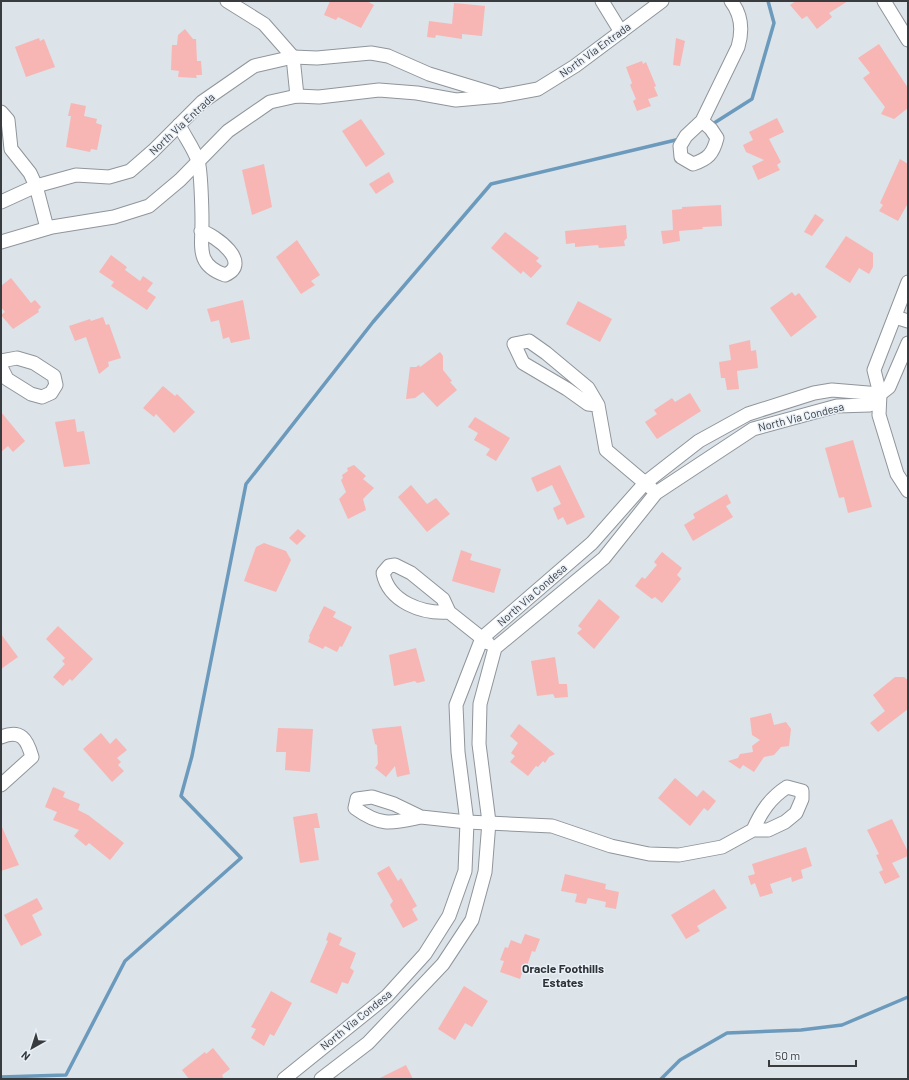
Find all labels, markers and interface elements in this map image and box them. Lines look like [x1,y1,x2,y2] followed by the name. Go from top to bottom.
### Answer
[557,19,633,80] street label: North Via Entrada
[146,90,217,157] street label: North Via Entrada
[757,400,845,433] street label: North Via Condesa
[494,561,569,628] street label: North Via Condesa
[522,961,604,989] district label: Oracle Foothills Estates
[317,987,394,1052] street label: North Via Condesa
[12,1028,52,1068] north arrow
[769,1042,856,1068] scale bar
[775,1048,800,1062] text: 50 m
[18,1049,32,1064] text: N

